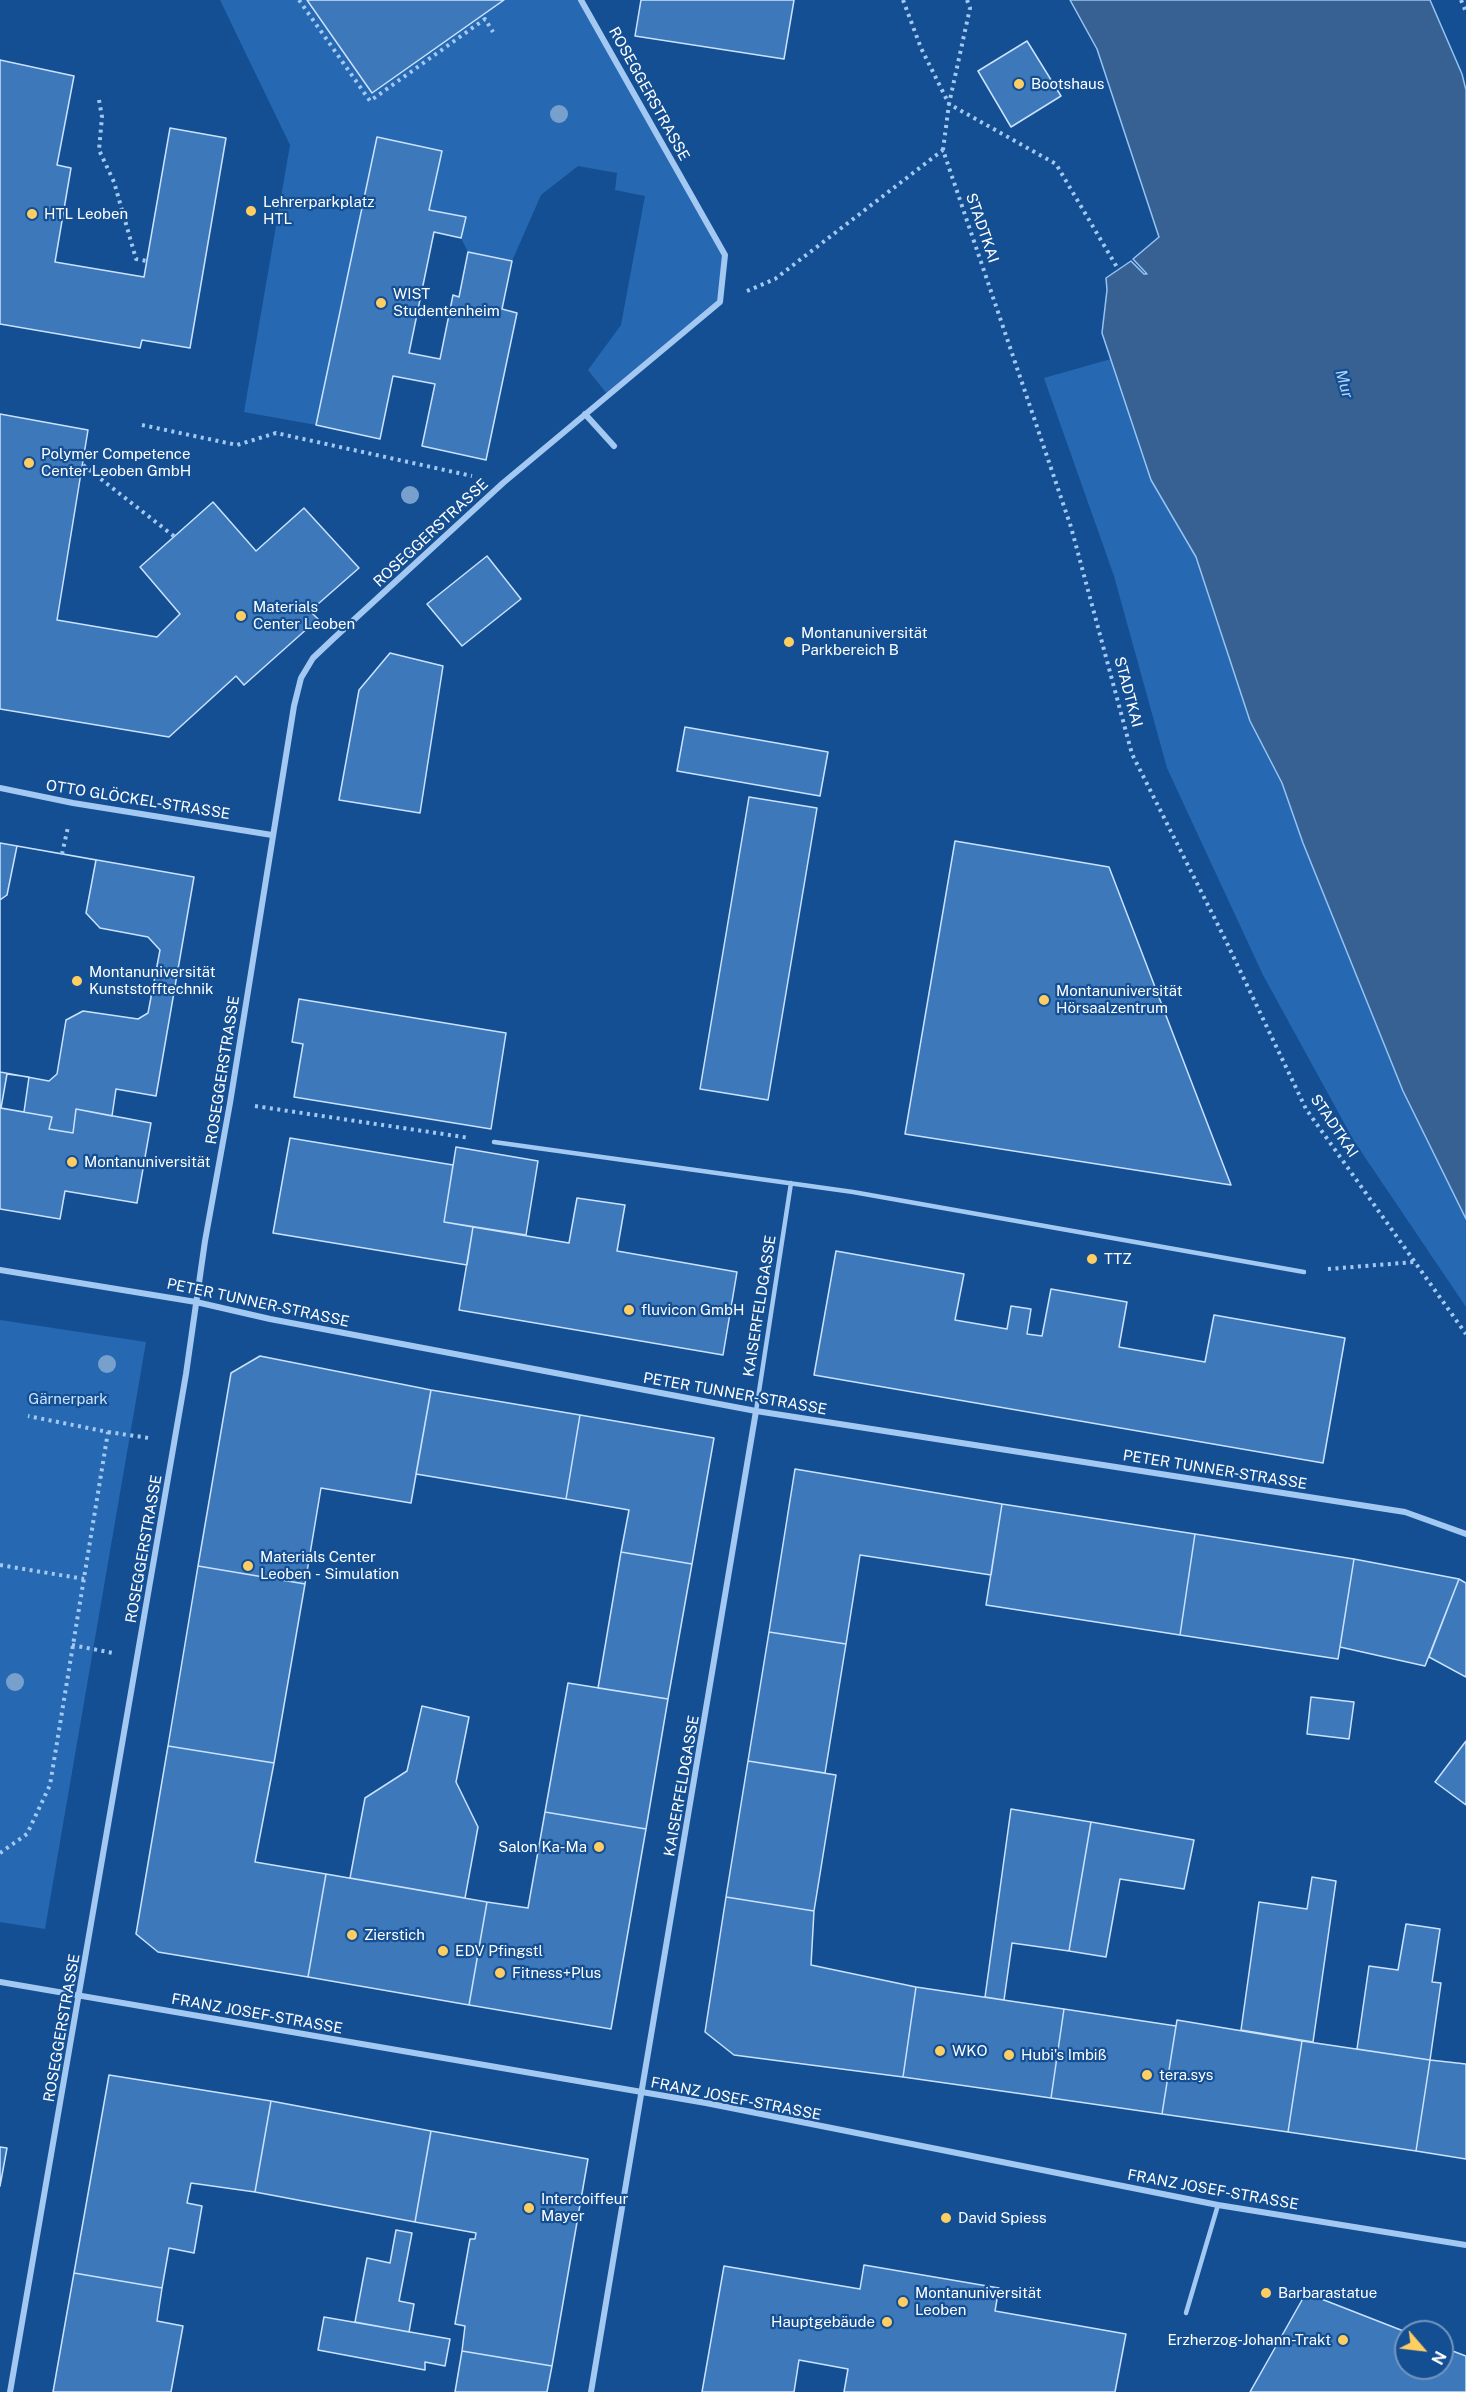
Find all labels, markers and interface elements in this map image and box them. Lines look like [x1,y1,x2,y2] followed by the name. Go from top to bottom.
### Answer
[605,24,693,164] street label: ROSEGGERSTRASSE
[1031,75,1104,93] place label: Bootshaus
[1012,77,1026,91] marker: Bootshaus
[962,191,1002,265] street label: STADTKAI
[263,193,374,228] place label: Lehrerparkplatz HTL
[244,204,258,218] marker: Lehrerparkplatz HTL
[44,205,128,223] place label: HTL Leoben
[25,207,39,221] marker: HTL Leoben
[393,285,500,320] place label: WIST Studentenheim
[374,296,388,310] marker: WIST Studentenheim
[1331,368,1357,400] water label: Mur
[41,445,191,480] place label: Polymer Competence Center Leoben GmbH
[22,456,36,470] marker: Polymer Competence Center Leoben GmbH
[370,475,492,591] street label: ROSEGGERSTRASSE
[253,598,355,633] place label: Materials Center Leoben
[234,609,248,623] marker: Materials Center Leoben
[801,624,928,659] place label: Montanuniversität Parkbereich B
[782,635,796,649] marker: Montanuniversität Parkbereich B
[1110,655,1146,729] street label: STADTKAI
[45,777,231,823] street label: OTTO GLÖCKEL-STRASSE
[89,963,216,998] place label: Montanuniversität Kunststofftechnik
[70,974,84,988] marker: Montanuniversität Kunststofftechnik
[1056,982,1183,1017] place label: Montanuniversität Hörsaalzentrum
[1037,993,1051,1007] marker: Montanuniversität Hörsaalzentrum
[202,994,244,1146] street label: ROSEGGERSTRASSE
[1306,1091,1362,1161] street label: STADTKAI
[84,1153,211,1171] place label: Montanuniversität
[65,1155,79,1169] marker: Montanuniversität
[740,1234,780,1378] street label: KAISERFELDGASSE
[1104,1250,1132,1268] place label: TTZ
[1085,1252,1099,1266] marker: TTZ
[165,1275,351,1331] street label: PETER TUNNER-STRASSE
[641,1301,744,1319] place label: fluvicon GmbH
[622,1303,636,1317] marker: fluvicon GmbH
[642,1369,828,1419] street label: PETER TUNNER-STRASSE
[28,1390,108,1408] park label: Gärnerpark
[1122,1447,1308,1493] street label: PETER TUNNER-STRASSE
[122,1473,166,1625] street label: ROSEGGERSTRASSE
[260,1548,399,1583] place label: Materials Center Leoben - Simulation
[241,1559,255,1573] marker: Materials Center Leoben - Simulation
[661,1714,703,1858] street label: KAISERFELDGASSE
[498,1838,587,1856] place label: Salon Ka-Ma
[592,1840,606,1854] marker: Salon Ka-Ma
[364,1926,425,1944] place label: Zierstich
[345,1928,359,1942] marker: Zierstich
[455,1942,543,1960] place label: EDV Pfingstl
[436,1944,450,1958] marker: EDV Pfingstl
[40,1952,84,2104] street label: ROSEGGERSTRASSE
[512,1964,601,1982] place label: Fitness+Plus
[493,1966,507,1980] marker: Fitness+Plus
[170,1990,344,2038] street label: FRANZ JOSEF-STRASSE
[952,2042,988,2060] place label: WKO
[933,2044,947,2058] marker: WKO
[1021,2046,1106,2064] place label: Hubi's Imbiß
[1002,2048,1016,2062] marker: Hubi's Imbiß
[1159,2066,1213,2084] place label: tera.sys
[1140,2068,1154,2082] marker: tera.sys
[649,2074,823,2124] street label: FRANZ JOSEF-STRASSE
[1126,2166,1300,2214] street label: FRANZ JOSEF-STRASSE
[541,2190,628,2225] place label: Intercoiffeur Mayer
[522,2201,536,2215] marker: Intercoiffeur Mayer
[958,2209,1047,2227] place label: David Spiess
[939,2211,953,2225] marker: David Spiess
[915,2284,1042,2319] place label: Montanuniversität Leoben
[1278,2284,1377,2302] place label: Barbarastatue
[1259,2286,1273,2300] marker: Barbarastatue
[896,2295,910,2309] marker: Montanuniversität Leoben
[771,2313,875,2331] place label: Hauptgebäude
[880,2315,894,2329] marker: Hauptgebäude
[1394,2320,1454,2380] north arrow
[1167,2331,1331,2349] place label: Erzherzog-Johann-Trakt
[1336,2333,1350,2347] marker: Erzherzog-Johann-Trakt
[1427,2348,1450,2368] text: N

